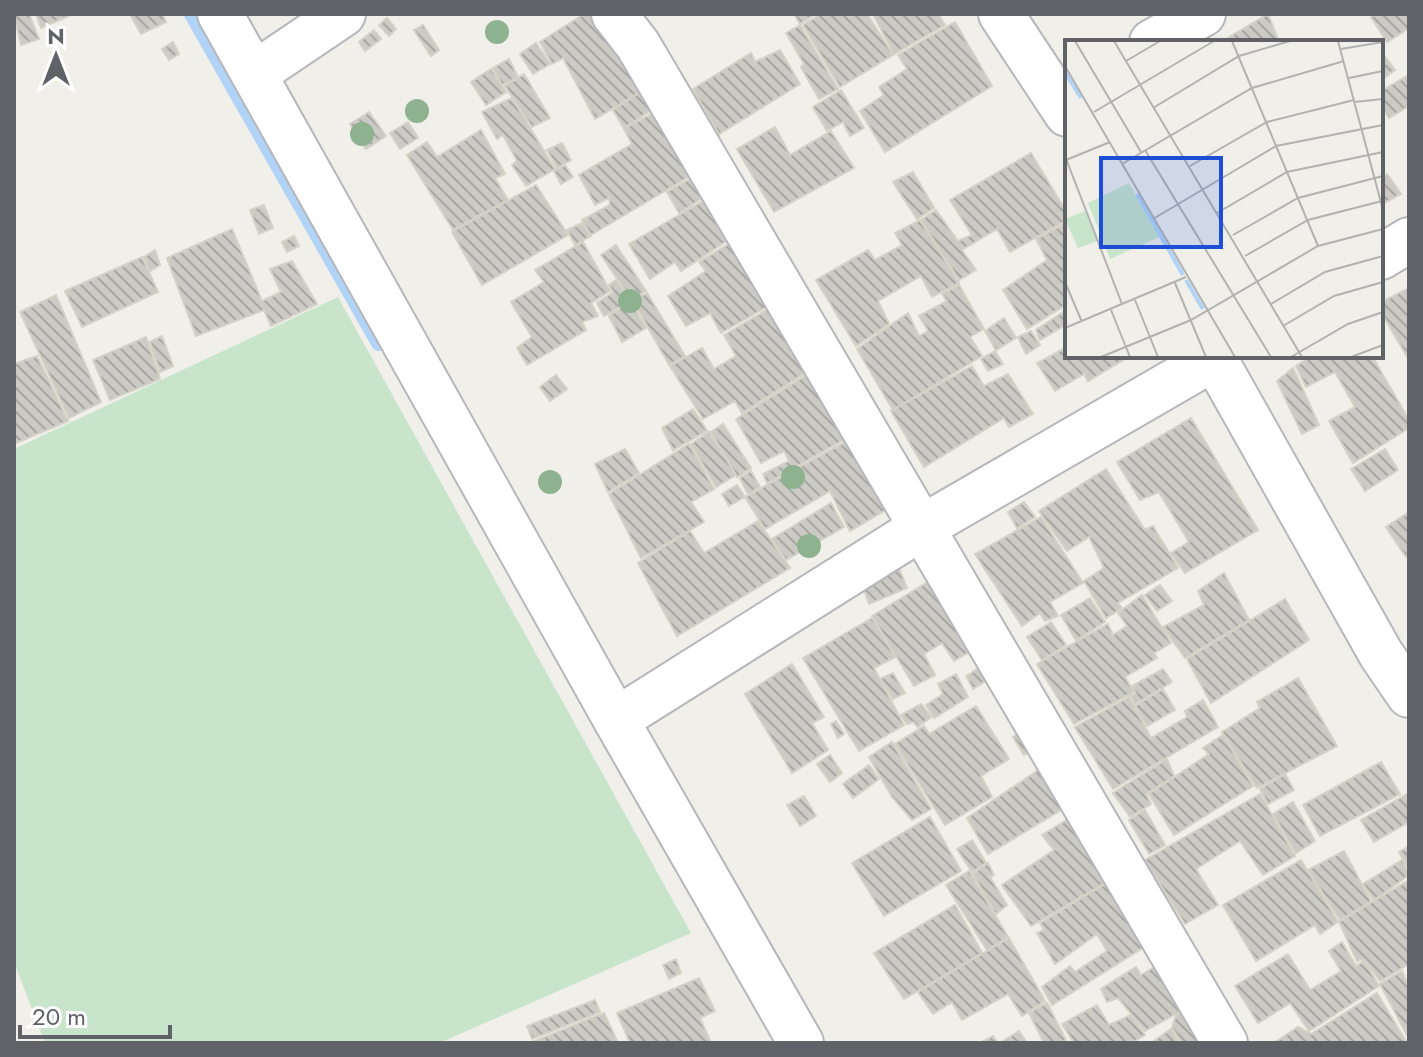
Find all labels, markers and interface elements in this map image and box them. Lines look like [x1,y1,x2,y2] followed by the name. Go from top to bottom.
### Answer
[16,16,96,96] north arrow
[47,20,65,52] text: N
[1065,40,1383,358] inset map
[20,989,170,1039] scale bar
[32,999,86,1034] text: 20 m

